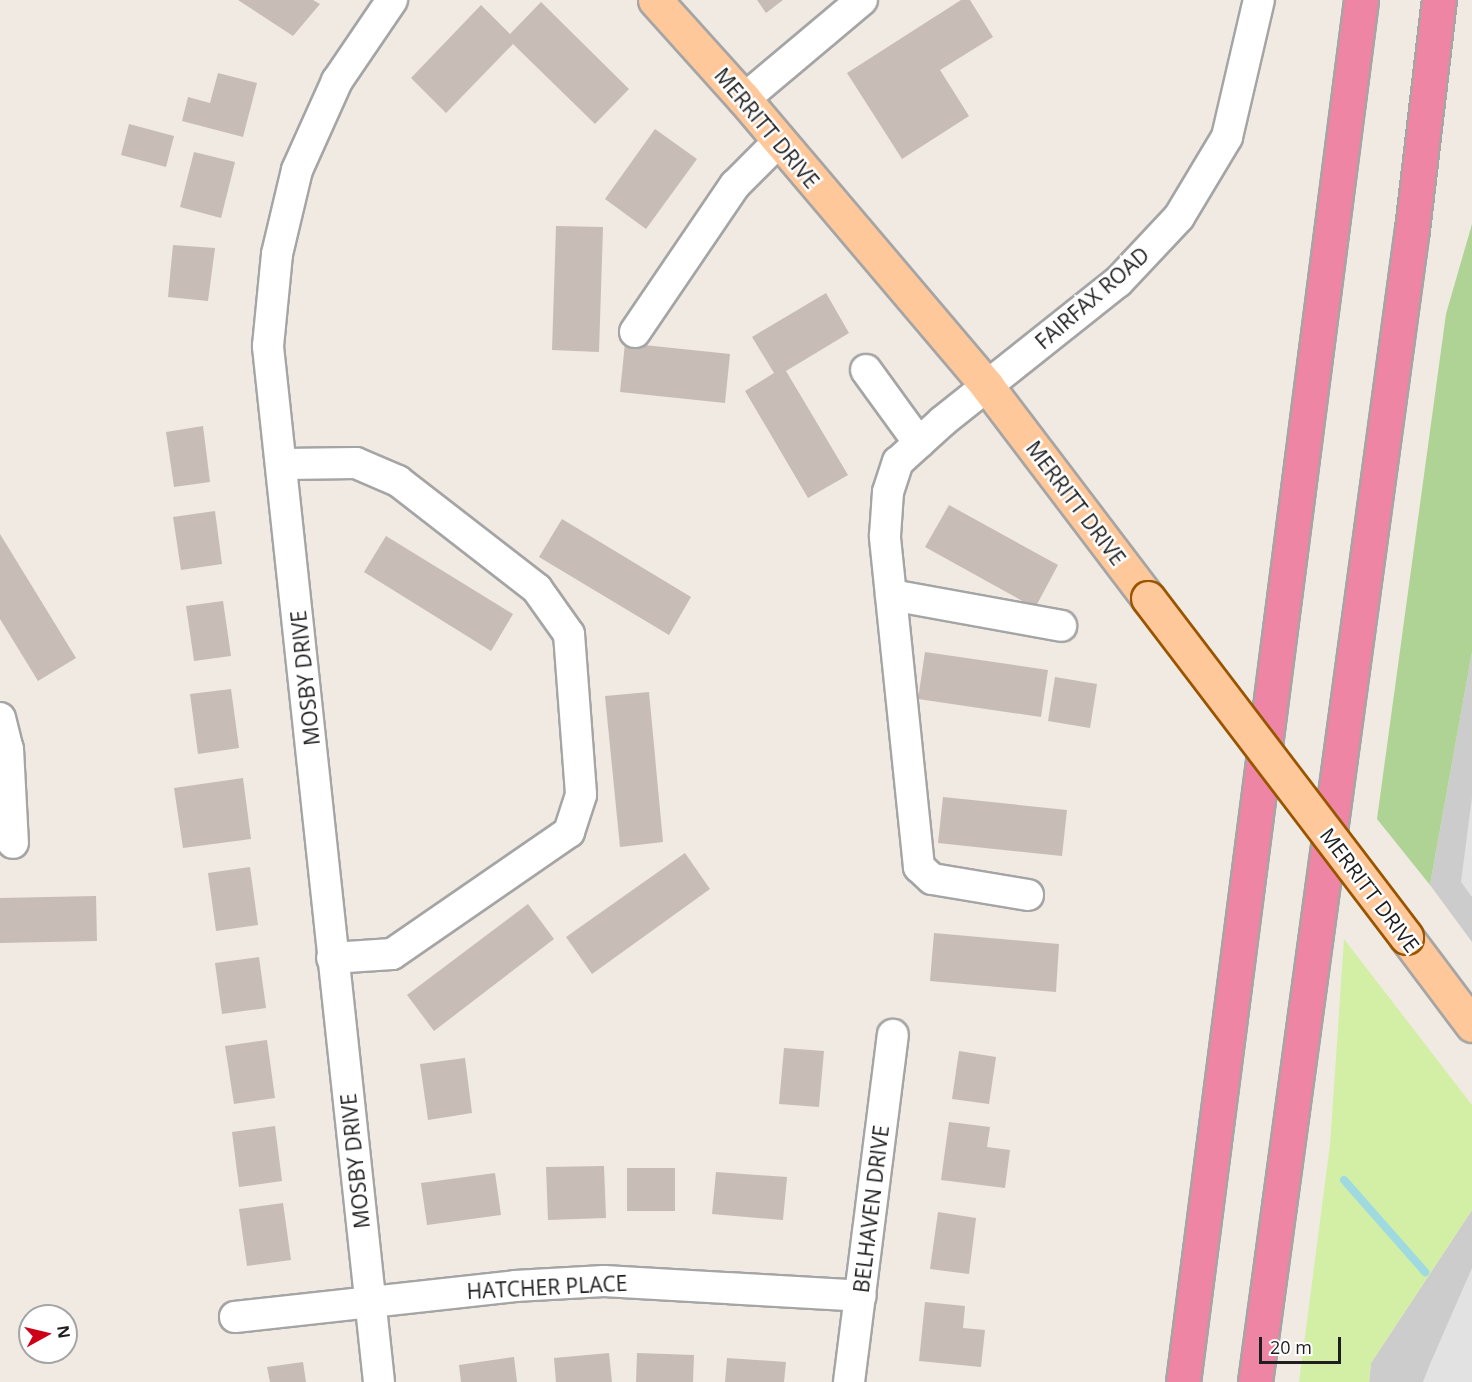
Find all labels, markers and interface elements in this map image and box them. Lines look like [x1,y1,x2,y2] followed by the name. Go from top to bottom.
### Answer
[709,63,825,193] street label: MERRITT DRIVE
[1030,242,1154,354] street label: FAIRFAX ROAD
[1021,436,1131,570] street label: MERRITT DRIVE
[285,609,325,747] street label: MOSBY DRIVE
[1315,823,1425,957] street label: MERRITT DRIVE
[335,1092,375,1230] street label: MOSBY DRIVE
[848,1124,894,1294] street label: BELHAVEN DRIVE
[466,1270,628,1304] street label: HATCHER PLACE
[18,1304,78,1364] north arrow
[52,1324,76,1340] text: N
[1262,1325,1344,1363] scale bar
[1270,1335,1312,1359] text: 20 m

